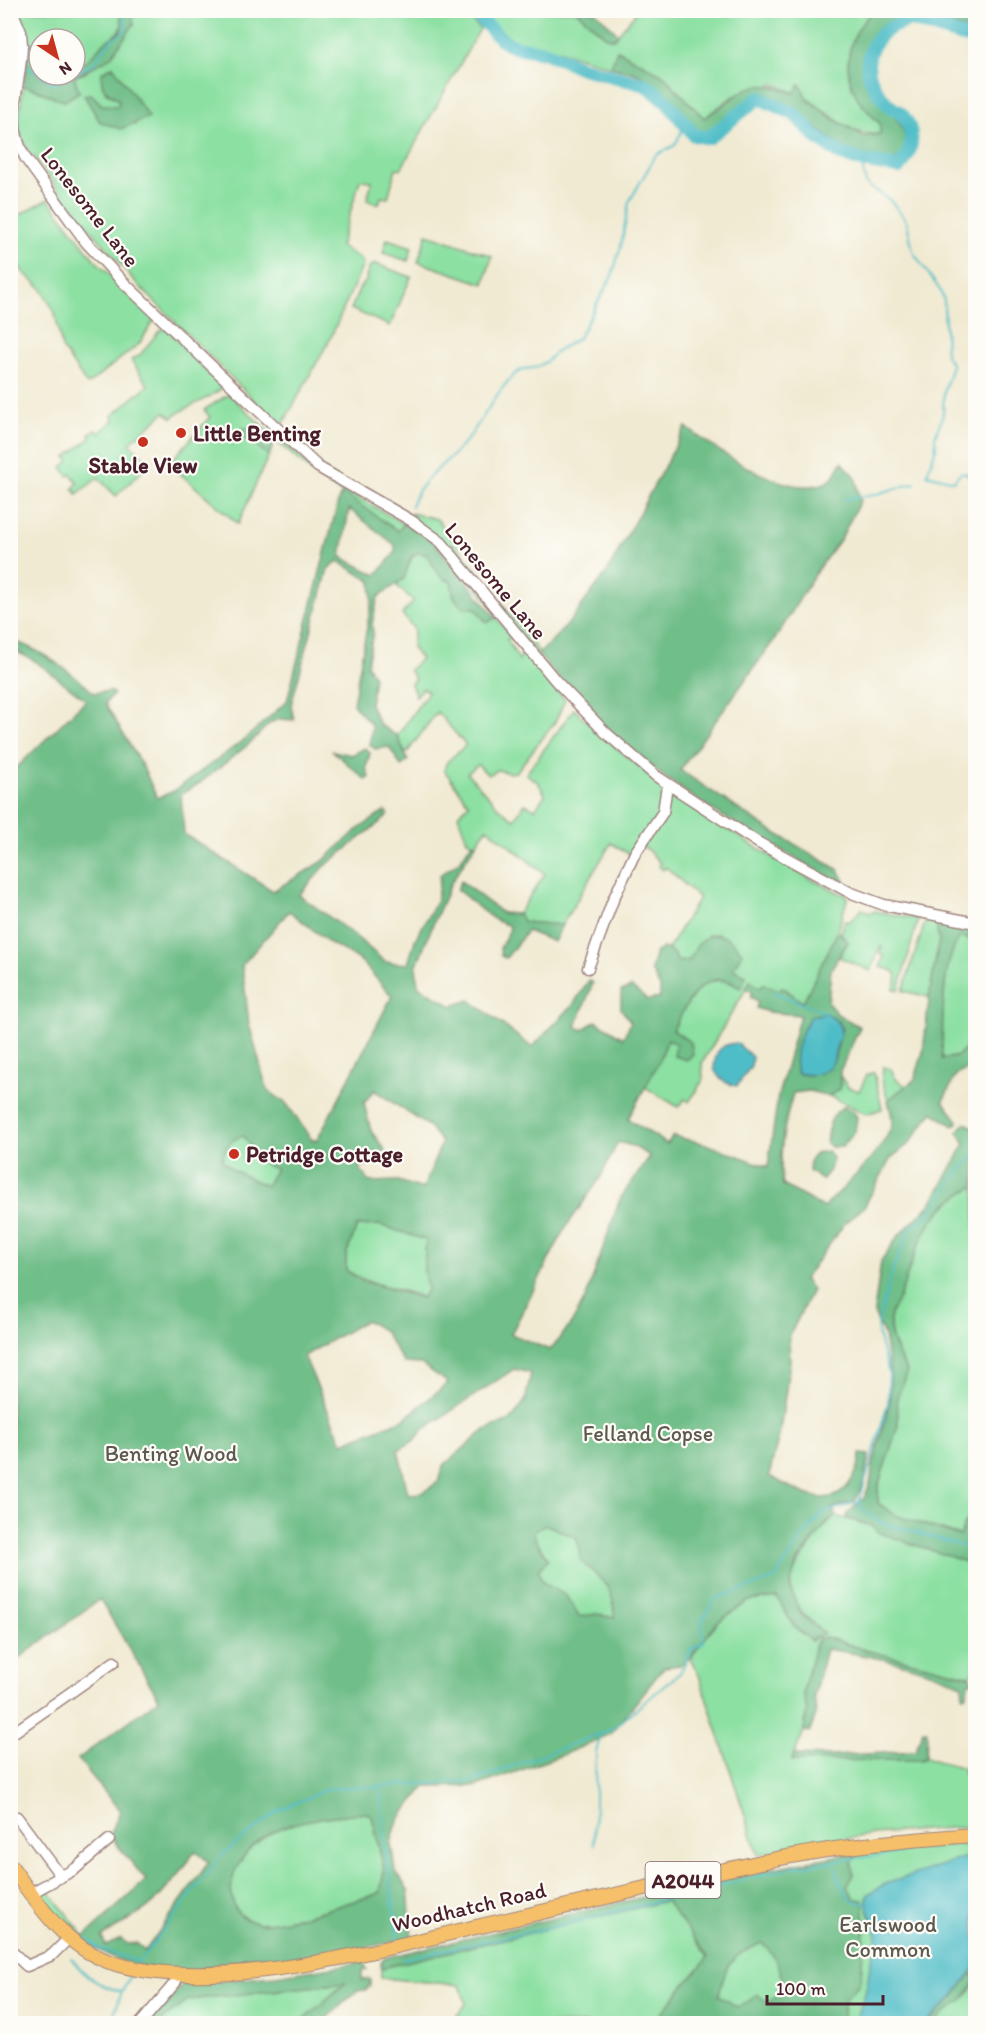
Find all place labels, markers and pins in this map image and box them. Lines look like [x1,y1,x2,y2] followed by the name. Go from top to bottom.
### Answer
[193,420,322,447] place label: Little Benting
[174,426,188,440] marker: Little Benting
[136,435,150,449] marker: Stable View
[88,452,198,479] place label: Stable View
[246,1141,404,1168] place label: Petridge Cottage
[227,1147,241,1161] marker: Petridge Cottage

